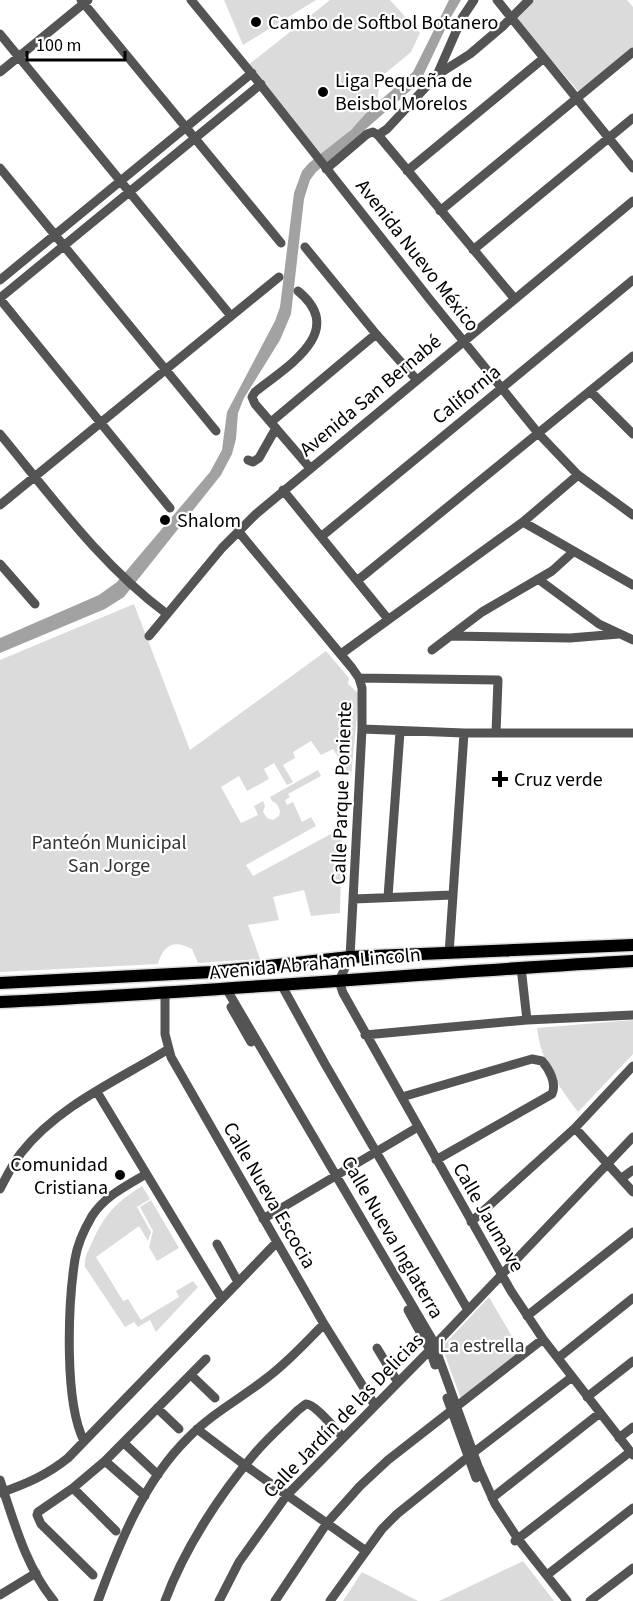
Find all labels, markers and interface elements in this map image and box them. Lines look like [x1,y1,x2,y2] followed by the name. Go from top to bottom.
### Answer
[268,9,498,37] place label: Cambo de Softbol Botanero
[249,15,263,29] marker: Cambo de Softbol Botanero
[27,24,124,62] scale bar
[36,33,81,58] text: 100 m
[335,67,472,118] place label: Liga Pequeña de Beisbol Morelos
[316,85,330,99] marker: Liga Pequeña de Beisbol Morelos
[349,173,486,338] street label: Avenida Nuevo México
[294,328,448,463] street label: Avenida San Bernabé
[426,358,507,431] street label: California
[177,507,241,535] place label: Shalom
[158,513,172,527] marker: Shalom
[325,701,359,885] street label: Calle Parque Poniente
[514,766,603,794] place label: Cruz verde
[491,770,509,788] marker: Cruz verde
[32,829,187,880] park label: Panteón Municipal San Jorge
[208,941,422,987] street label: Avenida Abraham Lincoln
[216,1117,323,1274] street label: Calle Nueva Escocia
[10,1151,108,1202] place label: Comunidad Cristiana
[334,1151,450,1324] street label: Calle Nueva Inglaterra
[446,1158,531,1277] street label: Calle Jaumave
[113,1168,127,1182] marker: Comunidad Cristiana
[257,1327,430,1505] street label: Calle Jardín de las Delicias
[439,1332,525,1360] park label: La estrella

